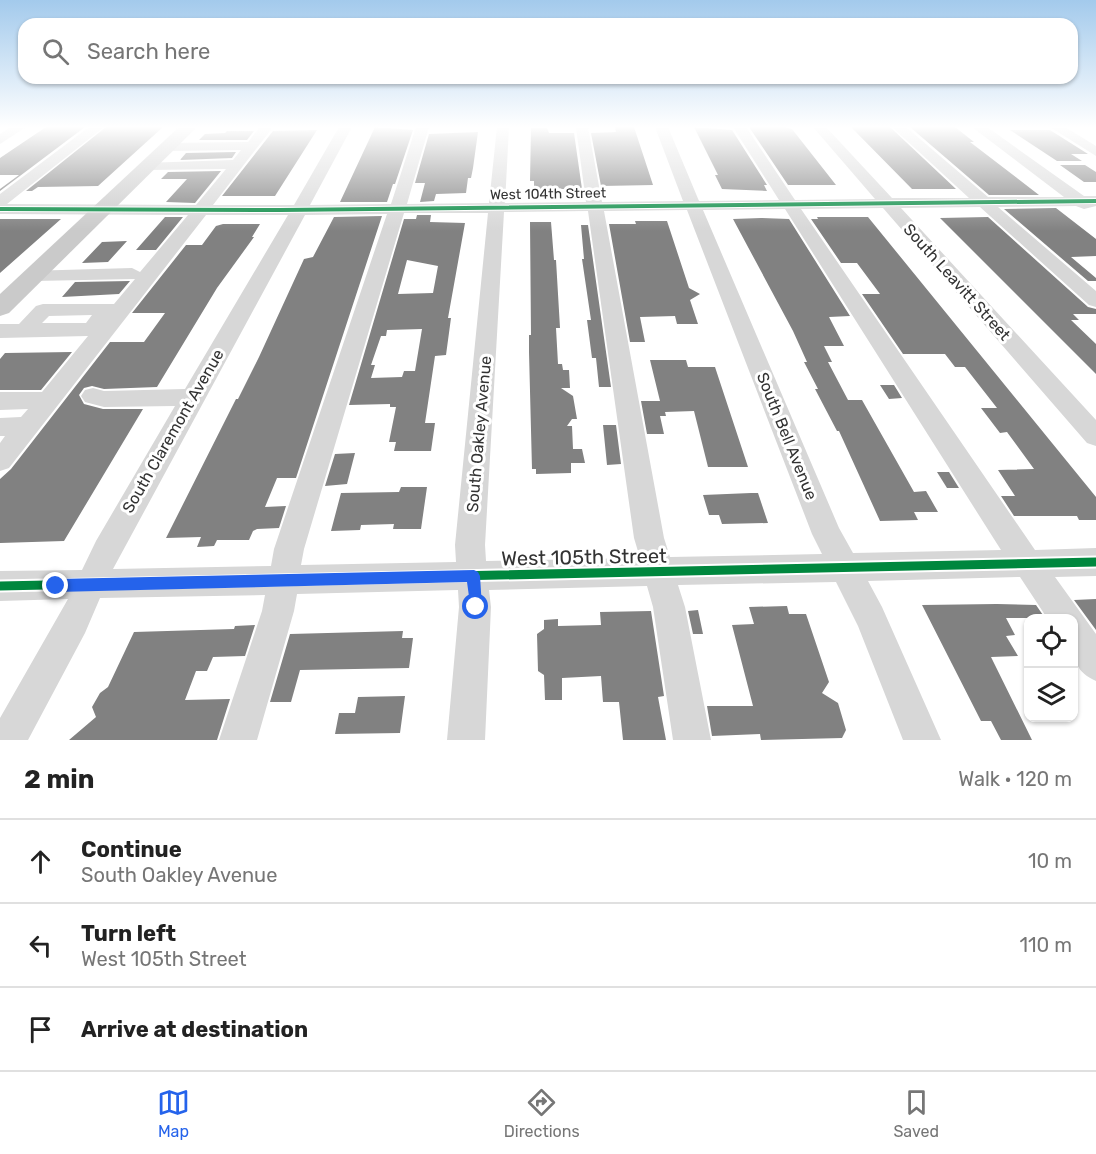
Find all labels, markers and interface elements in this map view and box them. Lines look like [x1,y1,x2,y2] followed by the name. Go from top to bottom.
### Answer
[18,18,1078,84] search box
[39,35,72,68] icon: search
[87,38,210,65] text: Search here
[490,184,607,204] street label: West 104th Street
[900,220,1014,344] street label: South Leavitt Street
[118,346,228,516] street label: South Claremont Avenue
[463,355,495,513] street label: South Oakley Avenue
[753,370,821,502] street label: South Bell Avenue
[501,544,667,570] street label: West 105th Street
[42,572,68,598] route end
[462,593,488,619] route start
[1024,614,1078,722] map controls
[1024,614,1078,668] button: locate
[1024,668,1078,722] button: layers
[24,764,94,795] text: 2 min
[958,767,1072,791] text: Walk · 120 m
[81,836,182,863] text: Continue
[24,845,57,878] icon: ahead
[1028,849,1072,873] text: 10 m
[81,863,277,887] text: South Oakley Avenue
[81,920,176,947] text: Turn left
[24,929,57,962] icon: left
[1020,933,1072,957] text: 110 m
[81,947,247,971] text: West 105th Street
[24,1013,57,1046] icon: arrive
[81,1016,308,1043] text: Arrive at destination
[157,1086,190,1141] tab: Map
[504,1086,580,1141] tab: Directions
[893,1086,939,1141] tab: Saved

